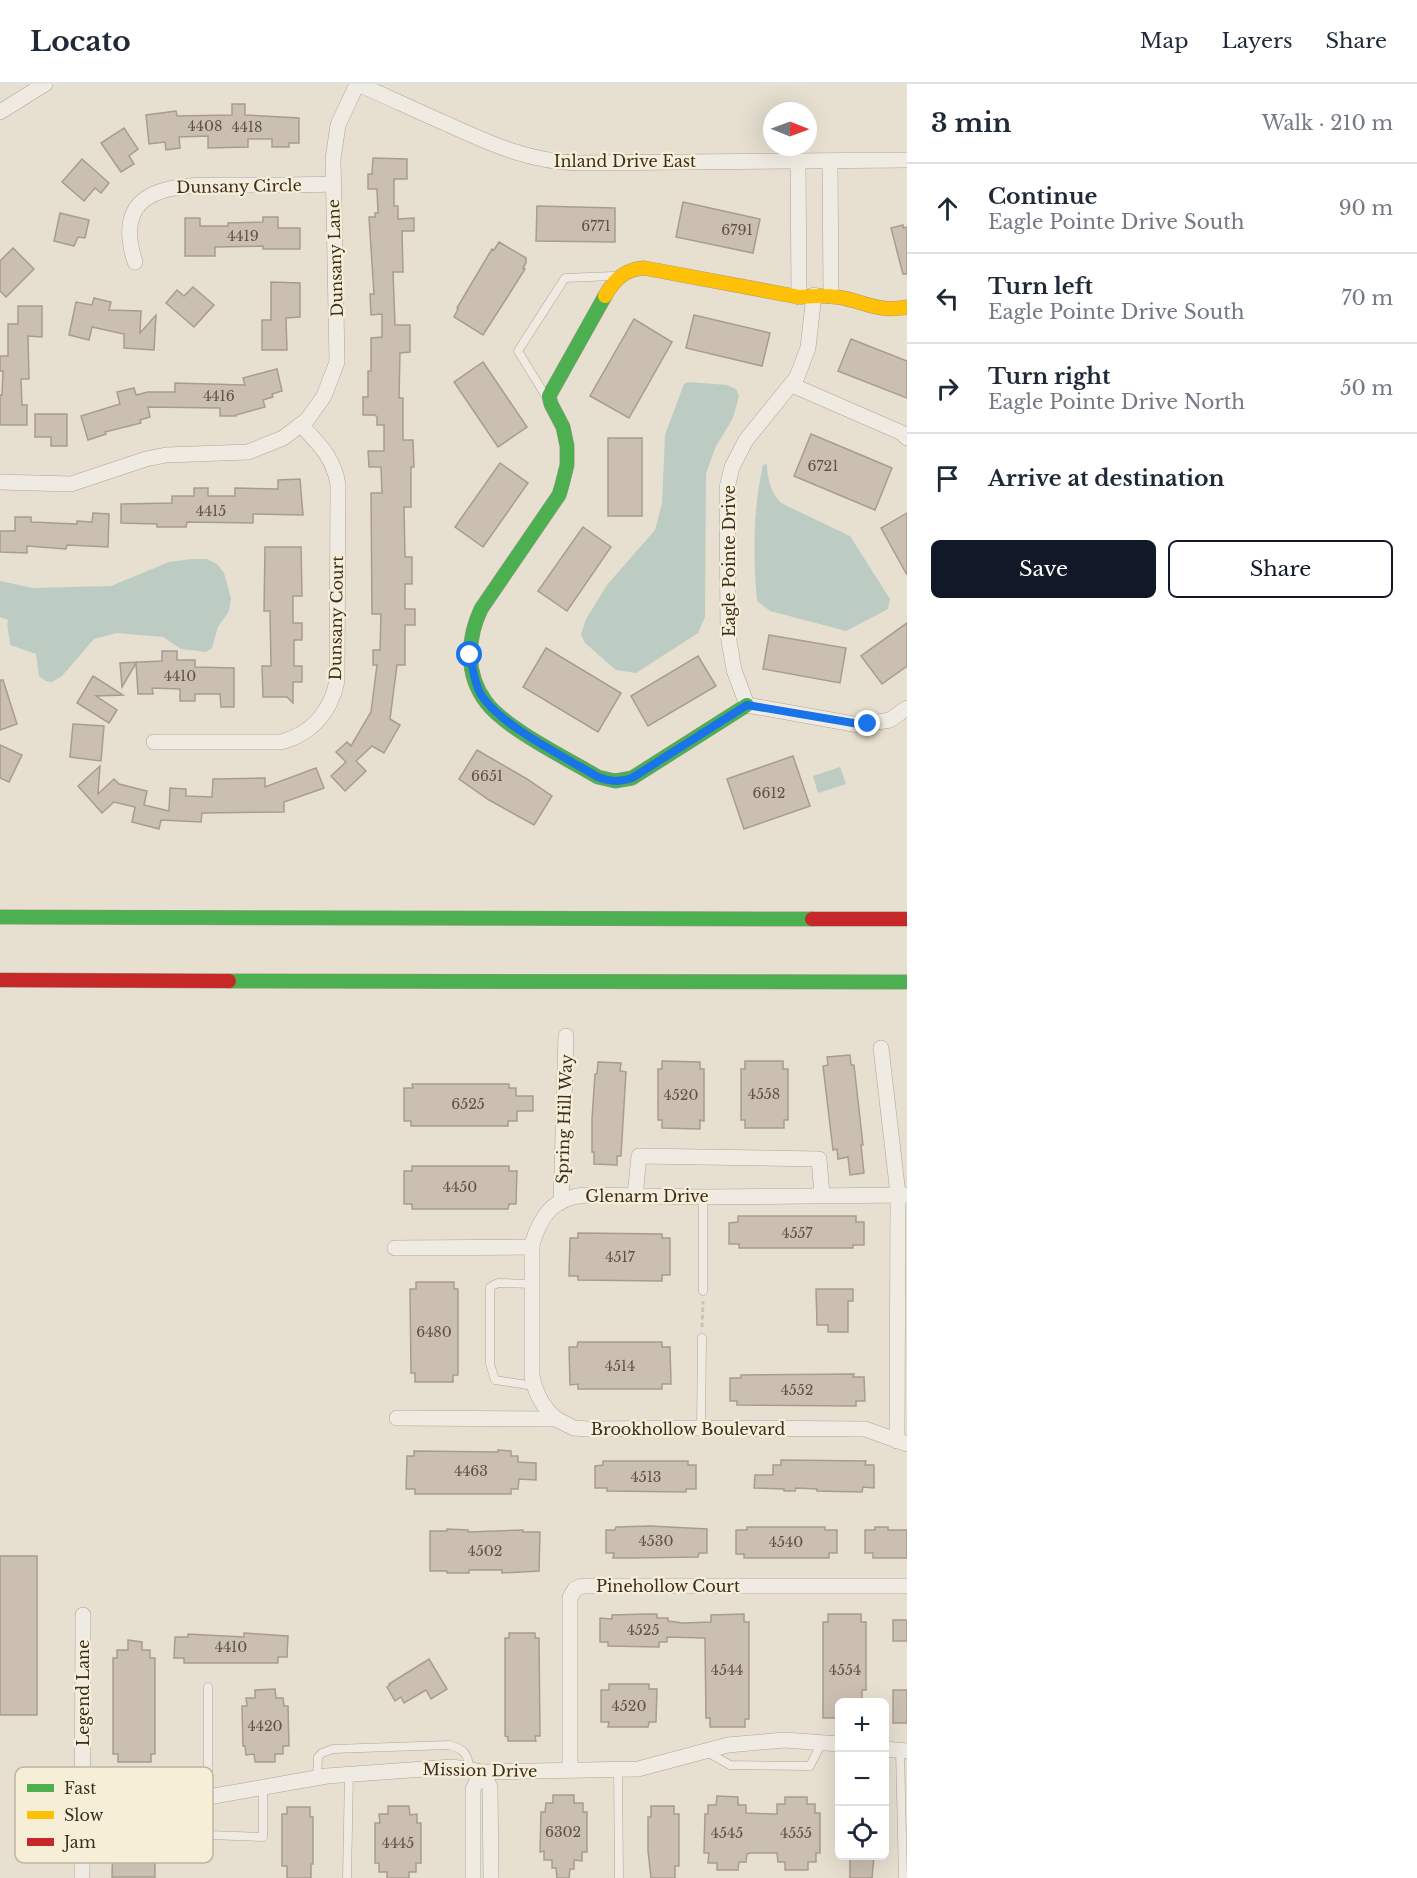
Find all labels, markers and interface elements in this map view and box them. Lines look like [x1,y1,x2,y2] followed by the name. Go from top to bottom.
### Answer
[30,24,131,59] text: Locato
[1140,28,1189,54] text: Map
[1222,28,1293,54] text: Layers
[1326,28,1387,54] text: Share
[763,102,817,156] north arrow
[931,107,1012,139] text: 3 min
[1262,111,1393,135] text: Walk · 210 m
[188,117,222,135] house number: 4408
[231,118,263,136] house number: 4418
[554,151,696,171] street label: Inland Drive East
[176,175,302,197] street label: Dunsany Circle
[988,183,1097,210] text: Continue
[931,192,964,225] icon: ahead
[1339,196,1393,220] text: 90 m
[323,199,347,317] street label: Dunsany Lane
[988,210,1244,234] text: Eagle Pointe Drive South
[581,217,611,235] house number: 6771
[721,221,753,239] house number: 6791
[227,227,259,245] house number: 4419
[988,273,1093,300] text: Turn left
[931,282,964,315] icon: left
[1341,286,1393,310] text: 70 m
[988,300,1244,324] text: Eagle Pointe Drive South
[988,363,1110,390] text: Turn right
[931,372,964,405] icon: right
[1340,376,1393,400] text: 50 m
[203,387,235,405] house number: 4416
[988,390,1245,414] text: Eagle Pointe Drive North
[808,457,838,475] house number: 6721
[931,462,964,495] icon: arrive
[988,465,1225,492] text: Arrive at destination
[719,485,739,637] street label: Eagle Pointe Drive
[196,502,226,520] house number: 4415
[931,540,1156,598] button: Save
[1168,540,1393,598] button: Share
[325,555,347,681] street label: Dunsany Court
[456,641,482,667] route start
[164,667,196,685] house number: 4410
[854,710,880,736] route end
[471,767,503,785] house number: 6651
[753,784,785,802] house number: 6612
[552,1053,576,1184] street label: Spring Hill Way
[748,1085,780,1103] house number: 4558
[664,1086,698,1104] house number: 4520
[451,1095,485,1113] house number: 6525
[443,1178,477,1196] house number: 4450
[585,1186,709,1206] street label: Glenarm Drive
[781,1224,814,1242] house number: 4557
[605,1248,636,1266] house number: 4517
[416,1323,452,1341] house number: 6480
[605,1357,635,1375] house number: 4514
[781,1381,813,1399] house number: 4552
[591,1419,786,1439] street label: Brookhollow Boulevard
[454,1462,488,1480] house number: 4463
[630,1468,662,1486] house number: 4513
[639,1532,673,1550] house number: 4530
[769,1533,803,1551] house number: 4540
[468,1542,502,1560] house number: 4502
[596,1576,740,1596] street label: Pinehollow Court
[627,1621,659,1639] house number: 4525
[215,1638,247,1656] house number: 4410
[73,1640,93,1746] street label: Legend Lane
[711,1661,743,1679] house number: 4544
[829,1661,861,1679] house number: 4554
[612,1697,646,1715] house number: 4520
[835,1698,889,1860] map controls
[835,1698,889,1752] button: +
[248,1717,283,1735] house number: 4420
[835,1752,889,1806] button: −
[422,1759,538,1781] street label: Mission Drive
[15,1767,213,1863] legend
[64,1778,96,1798] text: Fast
[64,1805,104,1825] text: Slow
[835,1806,889,1860] button: locate
[545,1823,581,1841] house number: 6302
[711,1824,743,1842] house number: 4545
[780,1824,812,1842] house number: 4555
[62,1832,96,1852] text: Jam
[382,1834,414,1852] house number: 4445

